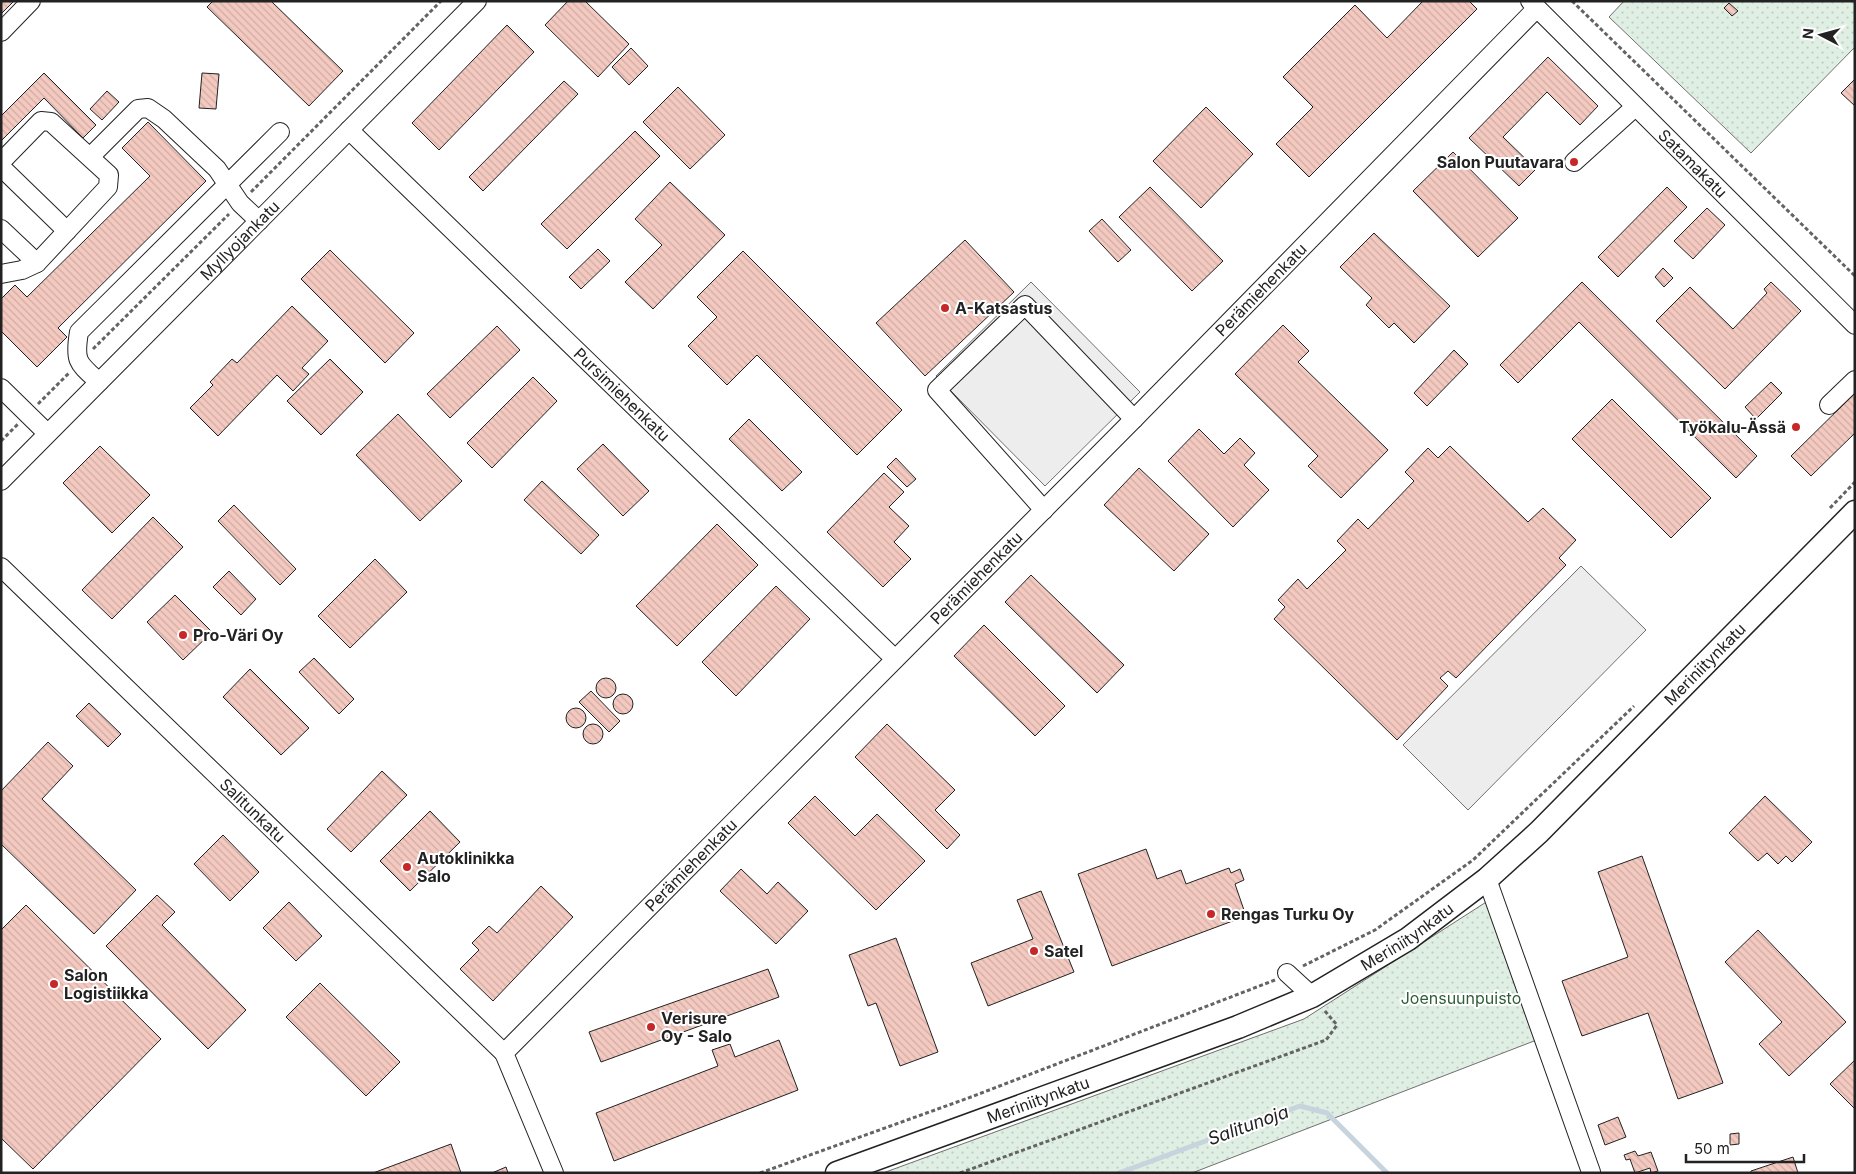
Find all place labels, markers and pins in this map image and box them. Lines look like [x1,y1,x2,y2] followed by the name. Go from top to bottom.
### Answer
[1437,152,1564,172] place label: Salon Puutavara
[1568,156,1580,168] marker: Salon Puutavara
[955,298,1052,318] place label: A-Katsastus
[939,302,951,314] marker: A-Katsastus
[1679,417,1786,437] place label: Työkalu-Ässä
[1790,421,1802,433] marker: Työkalu-Ässä
[193,625,284,645] place label: Pro-Väri Oy
[177,629,189,641] marker: Pro-Väri Oy
[417,848,515,886] place label: Autoklinikka Salo
[401,861,413,873] marker: Autoklinikka Salo
[1221,904,1355,924] place label: Rengas Turku Oy
[1205,908,1217,920] marker: Rengas Turku Oy
[1044,941,1083,961] place label: Satel
[1028,945,1040,957] marker: Satel
[64,965,149,1003] place label: Salon Logistiikka
[48,978,60,990] marker: Salon Logistiikka
[661,1008,732,1046] place label: Verisure Oy - Salo
[645,1021,657,1033] marker: Verisure Oy - Salo

